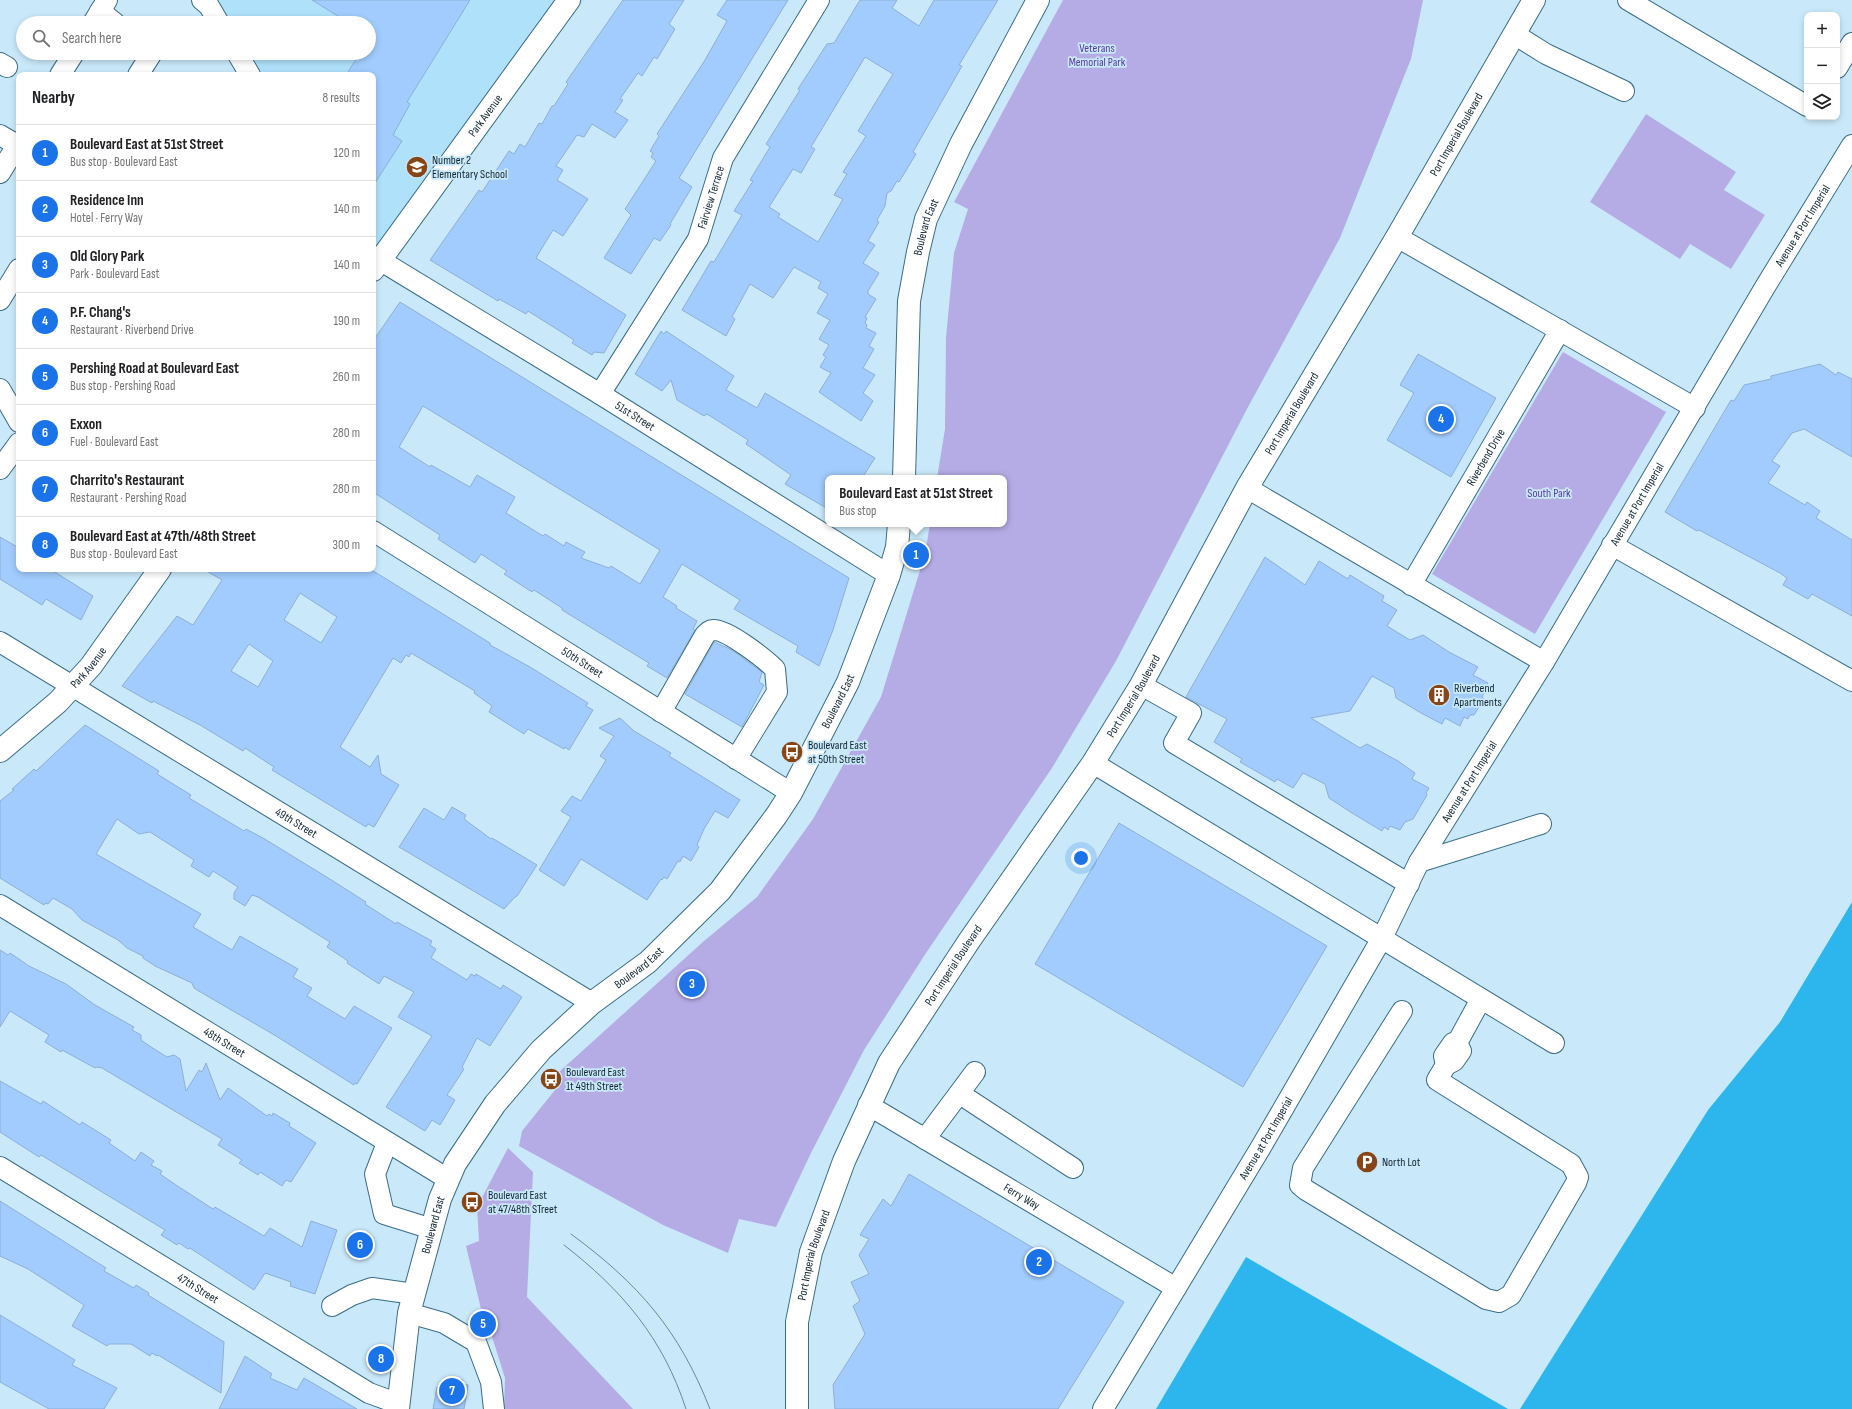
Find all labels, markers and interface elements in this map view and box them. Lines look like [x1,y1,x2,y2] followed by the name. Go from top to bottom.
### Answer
[1804,12,1840,120] map controls
[1804,12,1840,48] button: +
[16,16,376,60] search box
[30,27,52,49] icon: search
[62,29,122,48] text: Search here
[1069,41,1126,70] park label: Veterans Memorial Park
[1804,48,1840,84] button: −
[1804,84,1840,120] button: layers
[32,88,75,108] text: Nearby
[322,90,360,106] text: 8 results
[1426,90,1486,179] street label: Port Imperial Boulevard
[465,91,506,140] street label: Park Avenue
[70,135,224,154] text: Boulevard East at 51st Street
[42,145,48,161] text: 1
[334,145,360,161] text: 120 m
[432,153,507,182] place label: Number 2 Elementary School
[70,154,178,170] text: Bus stop · Boulevard East
[404,154,430,180] school or university icon: Number 2 Elementary School
[694,164,728,231] street label: Fairview Terrace
[1771,182,1833,270] street label: Avenue at Port Imperial
[70,191,144,210] text: Residence Inn
[910,196,942,257] street label: Boulevard East
[42,201,48,217] text: 2
[334,201,360,217] text: 140 m
[70,210,143,226] text: Hotel · Ferry Way
[70,247,144,266] text: Old Glory Park
[42,257,48,273] text: 3
[334,257,360,273] text: 140 m
[70,266,160,282] text: Park · Boulevard East
[70,303,131,322] text: P.F. Chang's
[42,313,48,329] text: 4
[333,313,360,329] text: 190 m
[70,322,194,338] text: Restaurant · Riverbend Drive
[70,359,239,378] text: Pershing Road at Boulevard East
[42,369,48,385] text: 5
[333,369,360,385] text: 260 m
[1261,370,1322,457] street label: Port Imperial Boulevard
[70,378,175,394] text: Bus stop · Pershing Road
[612,398,658,434] street label: 51st Street
[1428,404,1454,434] pin: 4
[70,415,102,434] text: Exxon
[42,425,48,441] text: 6
[333,425,360,441] text: 280 m
[1463,426,1508,488] street label: Riverbend Drive
[70,434,159,450] text: Fuel · Boulevard East
[1606,460,1667,549] street label: Avenue at Port Imperial
[70,471,184,490] text: Charrito's Restaurant
[825,475,1007,527] popup
[42,481,48,497] text: 7
[333,481,360,497] text: 280 m
[839,484,993,503] text: Boulevard East at 51st Street
[1527,486,1571,501] park label: South Park
[70,490,186,506] text: Restaurant · Pershing Road
[839,503,876,519] text: Bus stop
[70,527,256,546] text: Boulevard East at 47th/48th Street
[42,537,48,553] text: 8
[333,537,360,553] text: 300 m
[903,540,929,570] pin: 1
[70,546,178,562] text: Bus stop · Boulevard East
[67,644,110,691] street label: Park Avenue
[559,644,606,681] street label: 50th Street
[1103,652,1163,740] street label: Port Imperial Boulevard
[818,672,858,731] street label: Boulevard East
[1453,681,1502,710] place label: Riverbend Apartments
[1426,682,1452,708] building icon: Riverbend Apartments
[808,738,867,767] place label: Boulevard East at 50th Street
[1438,738,1500,826] street label: Avenue at Port Imperial
[779,739,805,765] bus stop icon: Boulevard East at 50th Street
[272,804,320,841] street label: 49th Street
[1071,848,1091,868] your location
[921,922,985,1008] street label: Port Imperial Boulevard
[611,943,667,992] street label: Boulevard East
[679,969,705,999] pin: 3
[201,1024,248,1061] street label: 48th Street
[566,1065,625,1094] place label: Boulevard East 1t 49th Street
[538,1066,564,1092] bus stop icon: Boulevard East 1t 49th Street
[1235,1094,1296,1183] street label: Avenue at Port Imperial
[1354,1149,1380,1175] parking icon: North Lot
[1382,1155,1421,1170] place label: North Lot
[1001,1180,1043,1213] street label: Ferry Way
[488,1188,558,1217] place label: Boulevard East at 47/48th STreet
[459,1189,485,1215] bus stop icon: Boulevard East at 47/48th STreet
[418,1193,448,1255] street label: Boulevard East
[794,1208,833,1302] street label: Port Imperial Boulevard
[347,1230,373,1260] pin: 6
[1026,1247,1052,1277] pin: 2
[174,1270,222,1307] street label: 47th Street
[470,1309,496,1339] pin: 5
[368,1344,394,1374] pin: 8
[439,1376,465,1406] pin: 7

